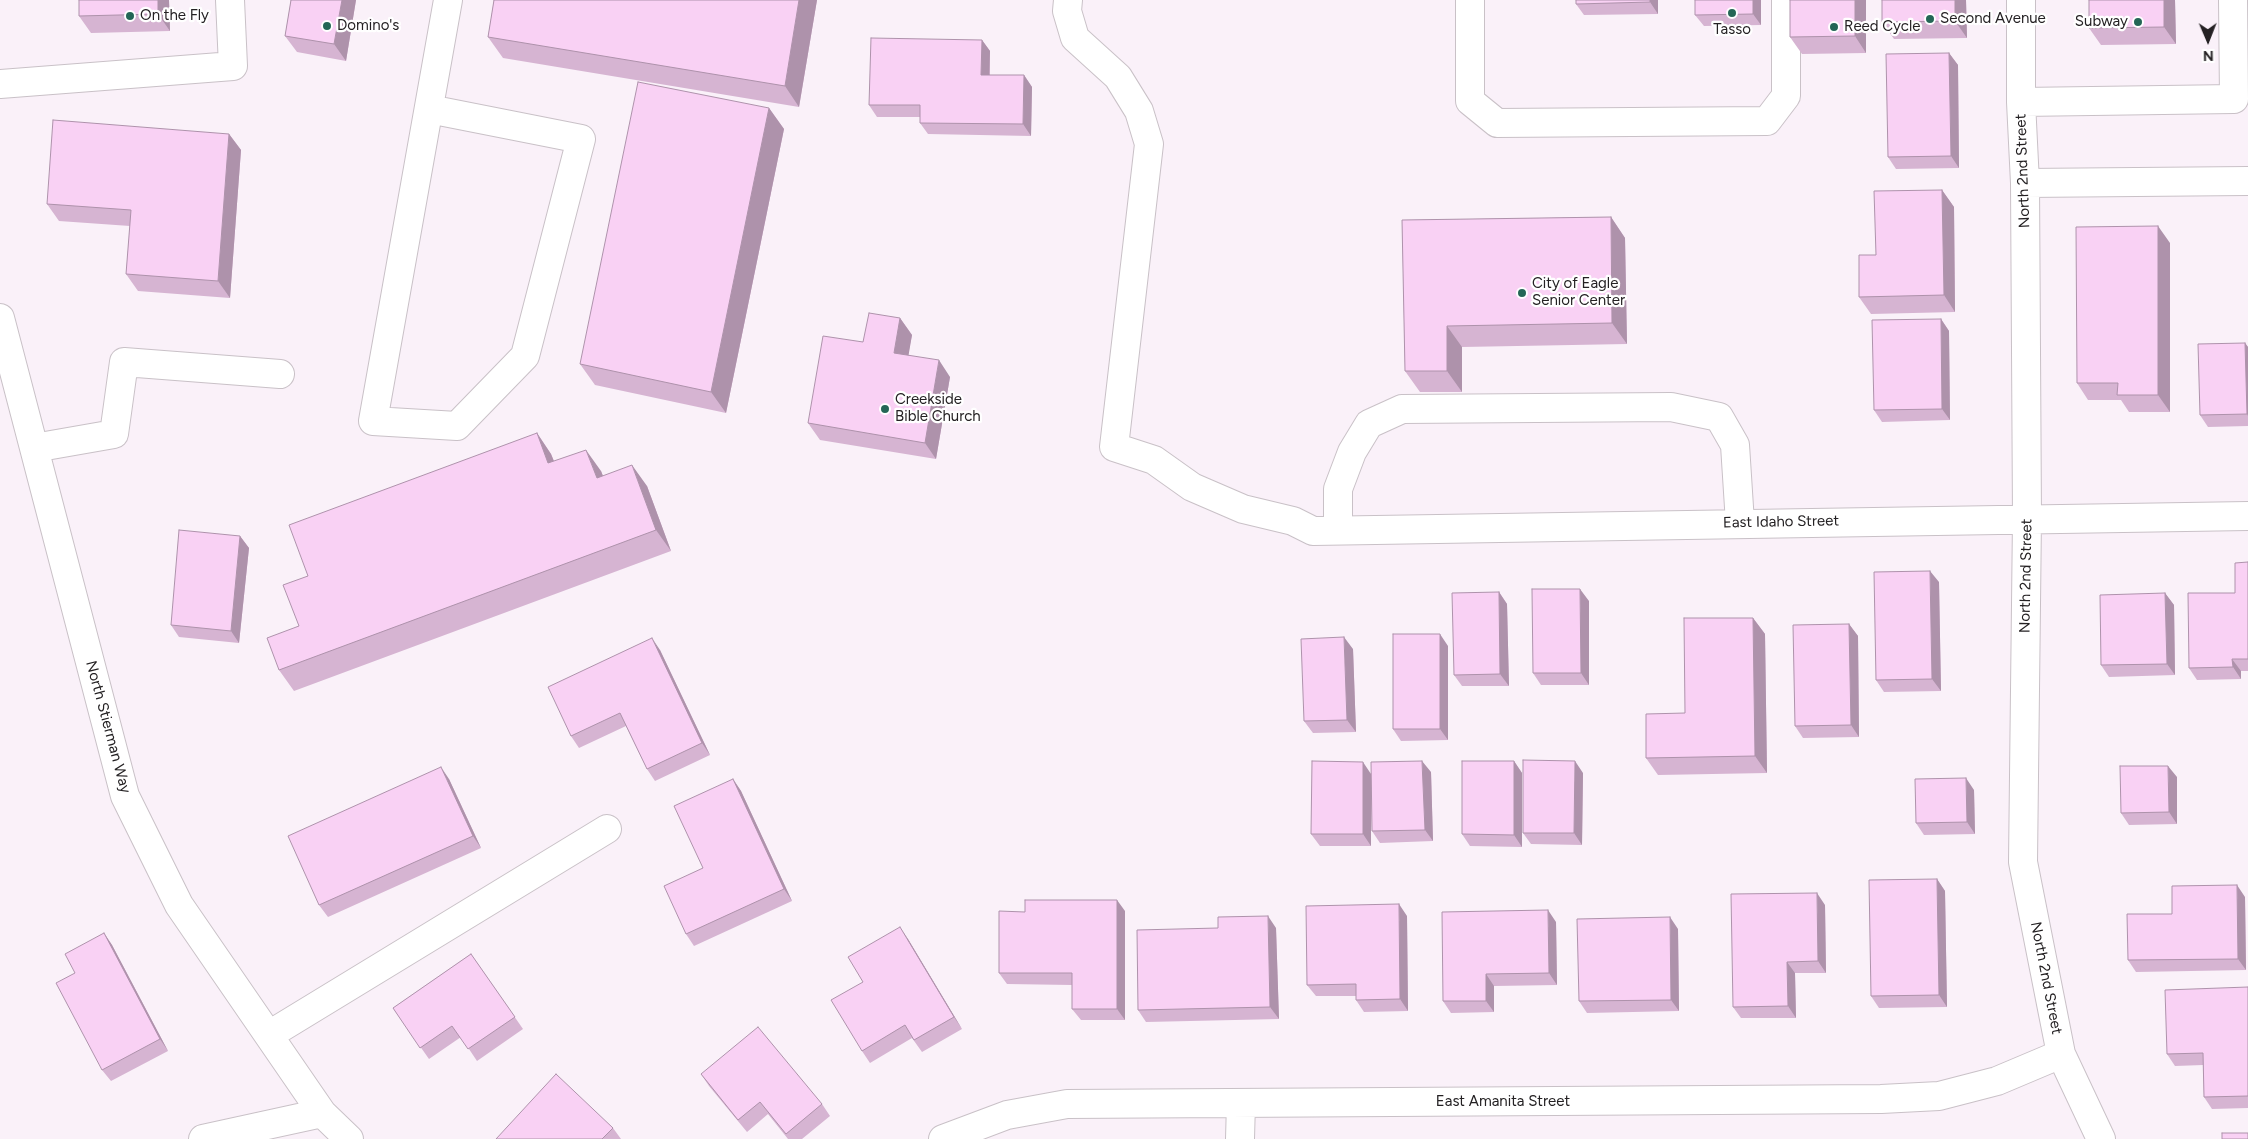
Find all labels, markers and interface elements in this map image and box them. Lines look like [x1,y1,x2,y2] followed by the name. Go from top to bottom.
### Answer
[140,7,209,25] place label: On the Fly
[1726,7,1738,19] marker: Tasso
[124,10,136,22] marker: On the Fly
[1940,10,2046,28] place label: Second Avenue
[1924,13,1936,25] marker: Second Avenue
[2075,13,2128,31] place label: Subway
[2183,15,2233,65] north arrow
[2132,16,2144,28] marker: Subway
[337,17,399,35] place label: Domino's
[1844,18,1920,36] place label: Reed Cycle
[321,20,333,32] marker: Domino's
[1713,21,1751,39] place label: Tasso
[1828,21,1840,33] marker: Reed Cycle
[2203,47,2214,64] text: N
[2012,114,2034,228] street label: North 2nd Street
[1532,275,1625,310] place label: City of Eagle Senior Center
[1516,287,1528,299] marker: City of Eagle Senior Center
[895,391,981,426] place label: Creekside Bible Church
[879,403,891,415] marker: Creekside Bible Church
[1723,512,1839,532] street label: East Idaho Street
[2016,519,2036,633] street label: North 2nd Street
[82,659,134,795] street label: North Stierman Way
[2026,920,2066,1036] street label: North 2nd Street
[1436,1093,1570,1111] street label: East Amanita Street

